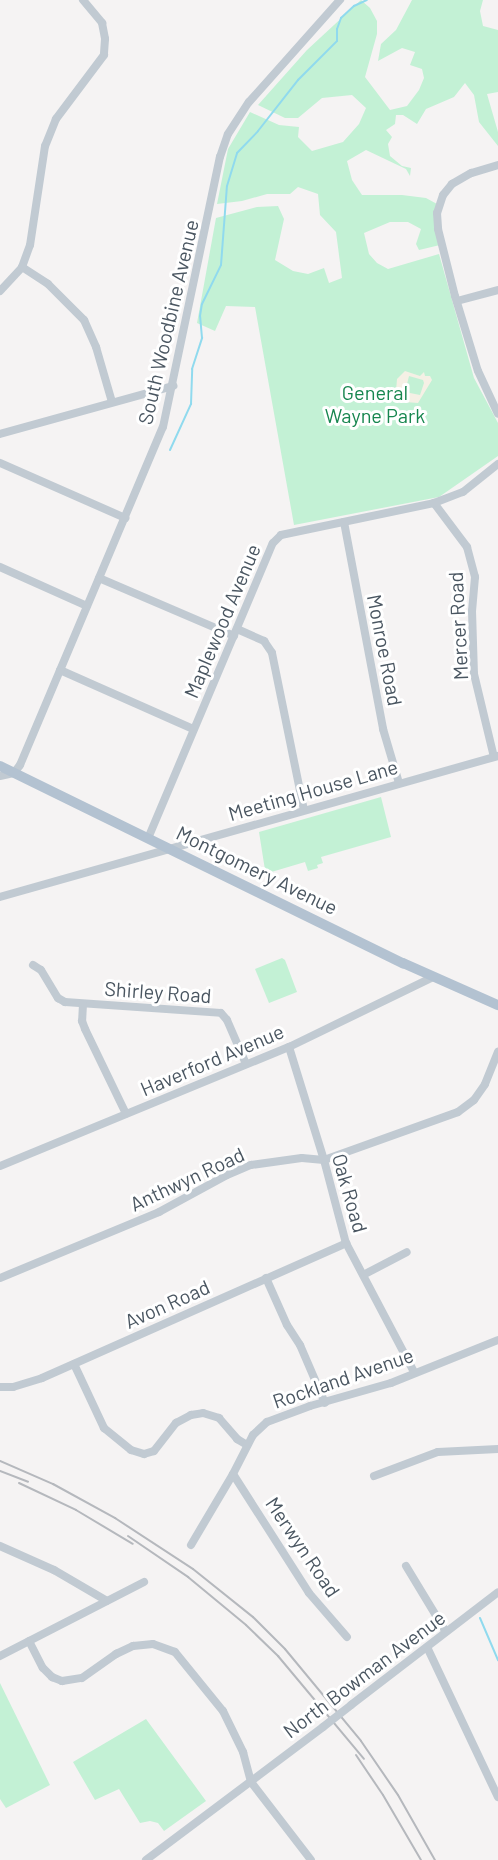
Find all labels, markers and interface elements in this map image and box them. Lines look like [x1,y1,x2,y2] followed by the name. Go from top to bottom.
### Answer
[133,217,203,427] street label: South Woodbine Avenue
[325,380,425,427] park label: General Wayne Park
[179,540,265,702] street label: Maplewood Avenue
[443,571,473,681] street label: Mercer Road
[362,592,408,708] street label: Monroe Road
[225,754,401,826] street label: Meeting House Lane
[172,821,342,919] street label: Montgomery Avenue
[104,976,212,1008] street label: Shirley Road
[137,1019,287,1101] street label: Haverford Avenue
[126,1142,248,1216] street label: Anthwyn Road
[327,1151,373,1235] street label: Oak Road
[121,1275,213,1333] street label: Avon Road
[269,1343,417,1413] street label: Rockland Avenue
[261,1492,345,1602] street label: Merwyn Road
[278,1605,450,1743] street label: North Bowman Avenue

